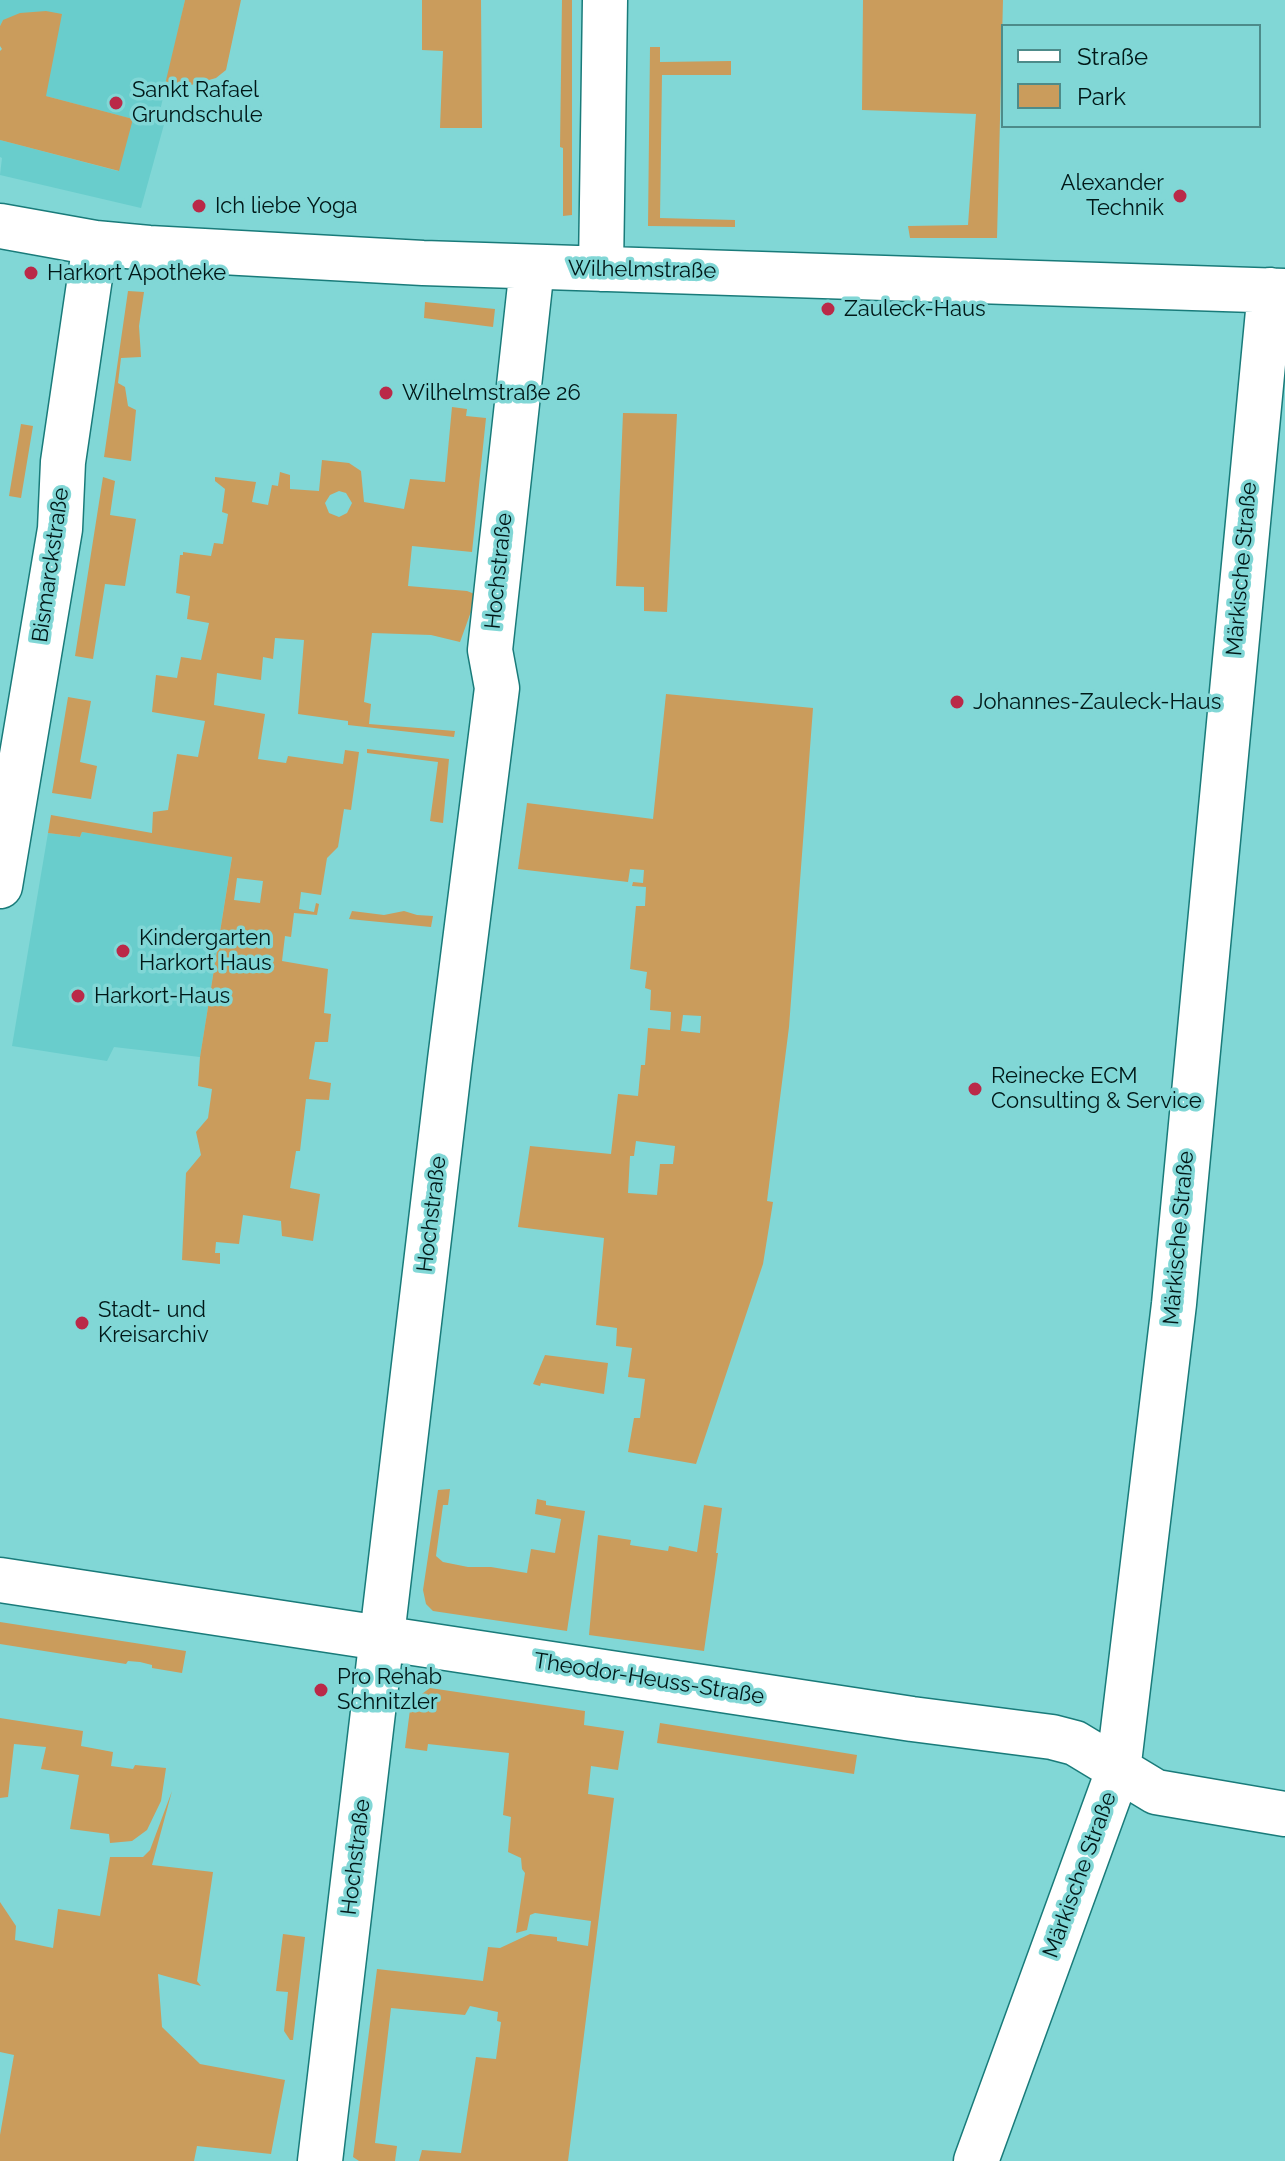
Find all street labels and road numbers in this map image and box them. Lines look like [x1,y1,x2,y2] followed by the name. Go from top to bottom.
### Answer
[568,256,716,284] street label: Wilhelmstraße
[1221,481,1263,657] street label: Märkische Straße
[27,486,75,644] street label: Bismarckstraße
[480,512,518,630] street label: Hochstraße
[1158,1150,1200,1326] street label: Märkische Straße
[412,1154,452,1274] street label: Hochstraße
[532,1648,766,1710] street label: Theodor-Heuss-Straße
[1038,1788,1122,1962] street label: Märkische Straße
[336,1797,376,1917] street label: Hochstraße

